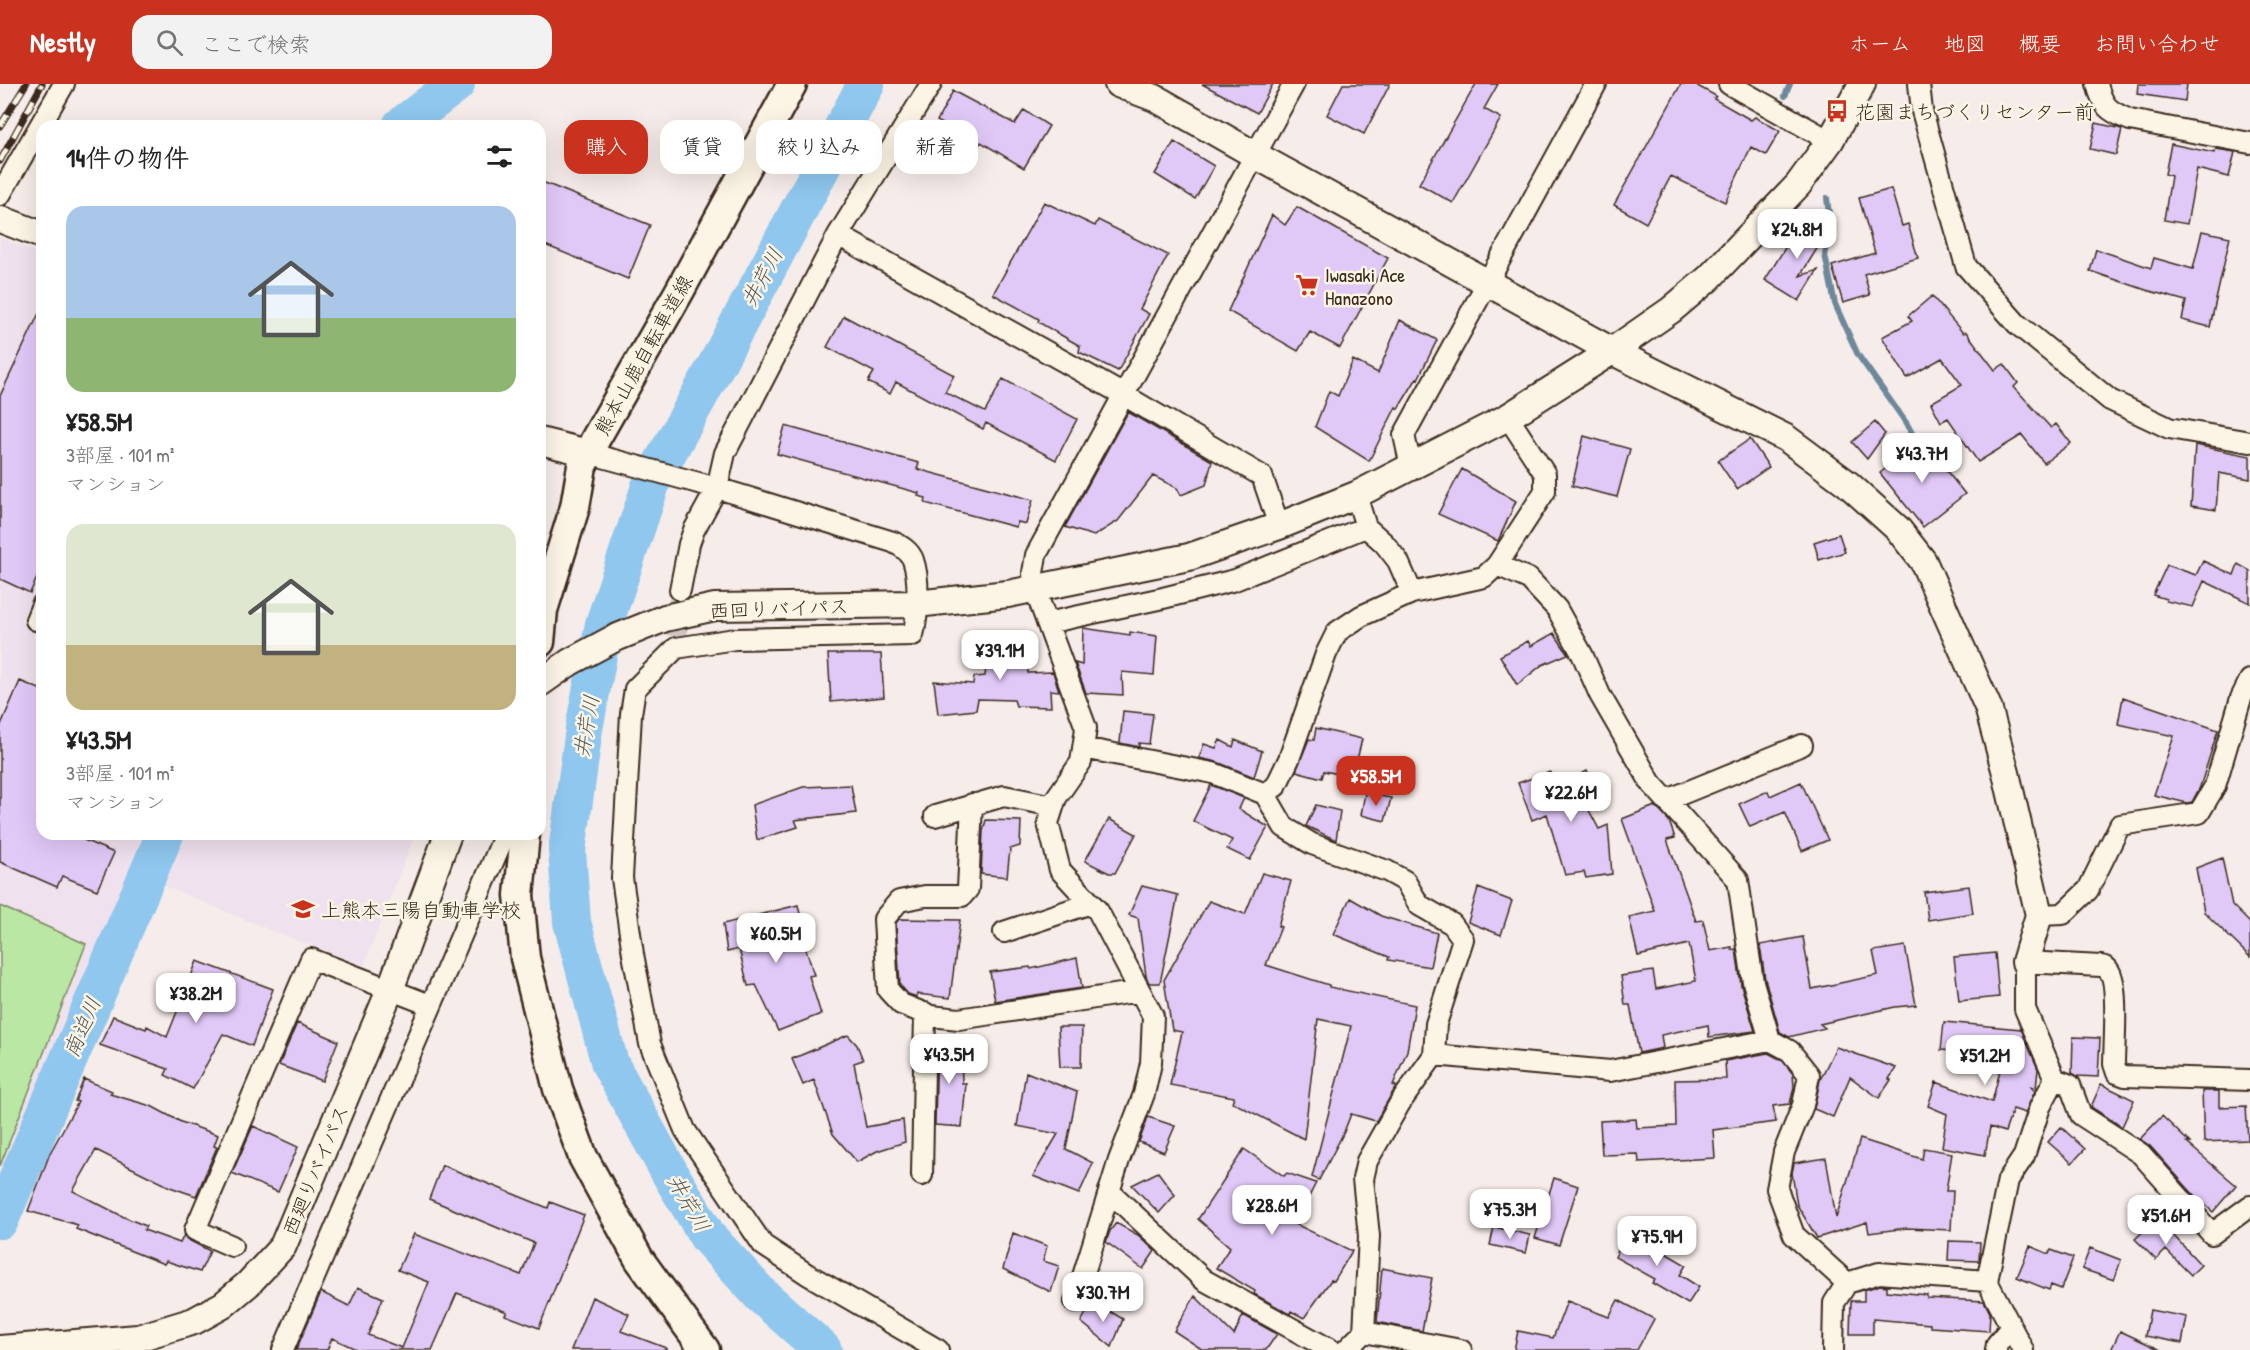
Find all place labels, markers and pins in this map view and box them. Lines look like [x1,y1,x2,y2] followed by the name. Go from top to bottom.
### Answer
[1824,98,1850,124] bus stop icon: 花園まちづくりセンター前
[1855,98,2094,125] place label: 花園まちづくりセンター前
[1748,209,1846,260] pin: ¥24.8M
[1325,261,1405,311] place label: Iwasaki Ace Hanazono
[1294,272,1320,298] supermarket icon: Iwasaki Ace Hanazono
[1873,433,1971,484] pin: ¥43.7M
[951,630,1049,681] pin: ¥39.1M
[1327,756,1425,807] pin: ¥58.5M
[1522,772,1620,823] pin: ¥22.6M
[290,896,316,922] school or university icon: 上熊本三陽自動車学校
[321,896,521,923] place label: 上熊本三陽自動車学校
[727,913,825,964] pin: ¥60.5M
[147,973,245,1024] pin: ¥38.2M
[900,1034,998,1085] pin: ¥43.5M
[1936,1035,2034,1086] pin: ¥51.2M
[1223,1185,1321,1236] pin: ¥28.6M
[1461,1189,1559,1240] pin: ¥75.3M
[2117,1195,2215,1246] pin: ¥51.6M
[1608,1216,1706,1267] pin: ¥75.9M
[1054,1272,1152,1323] pin: ¥30.7M

